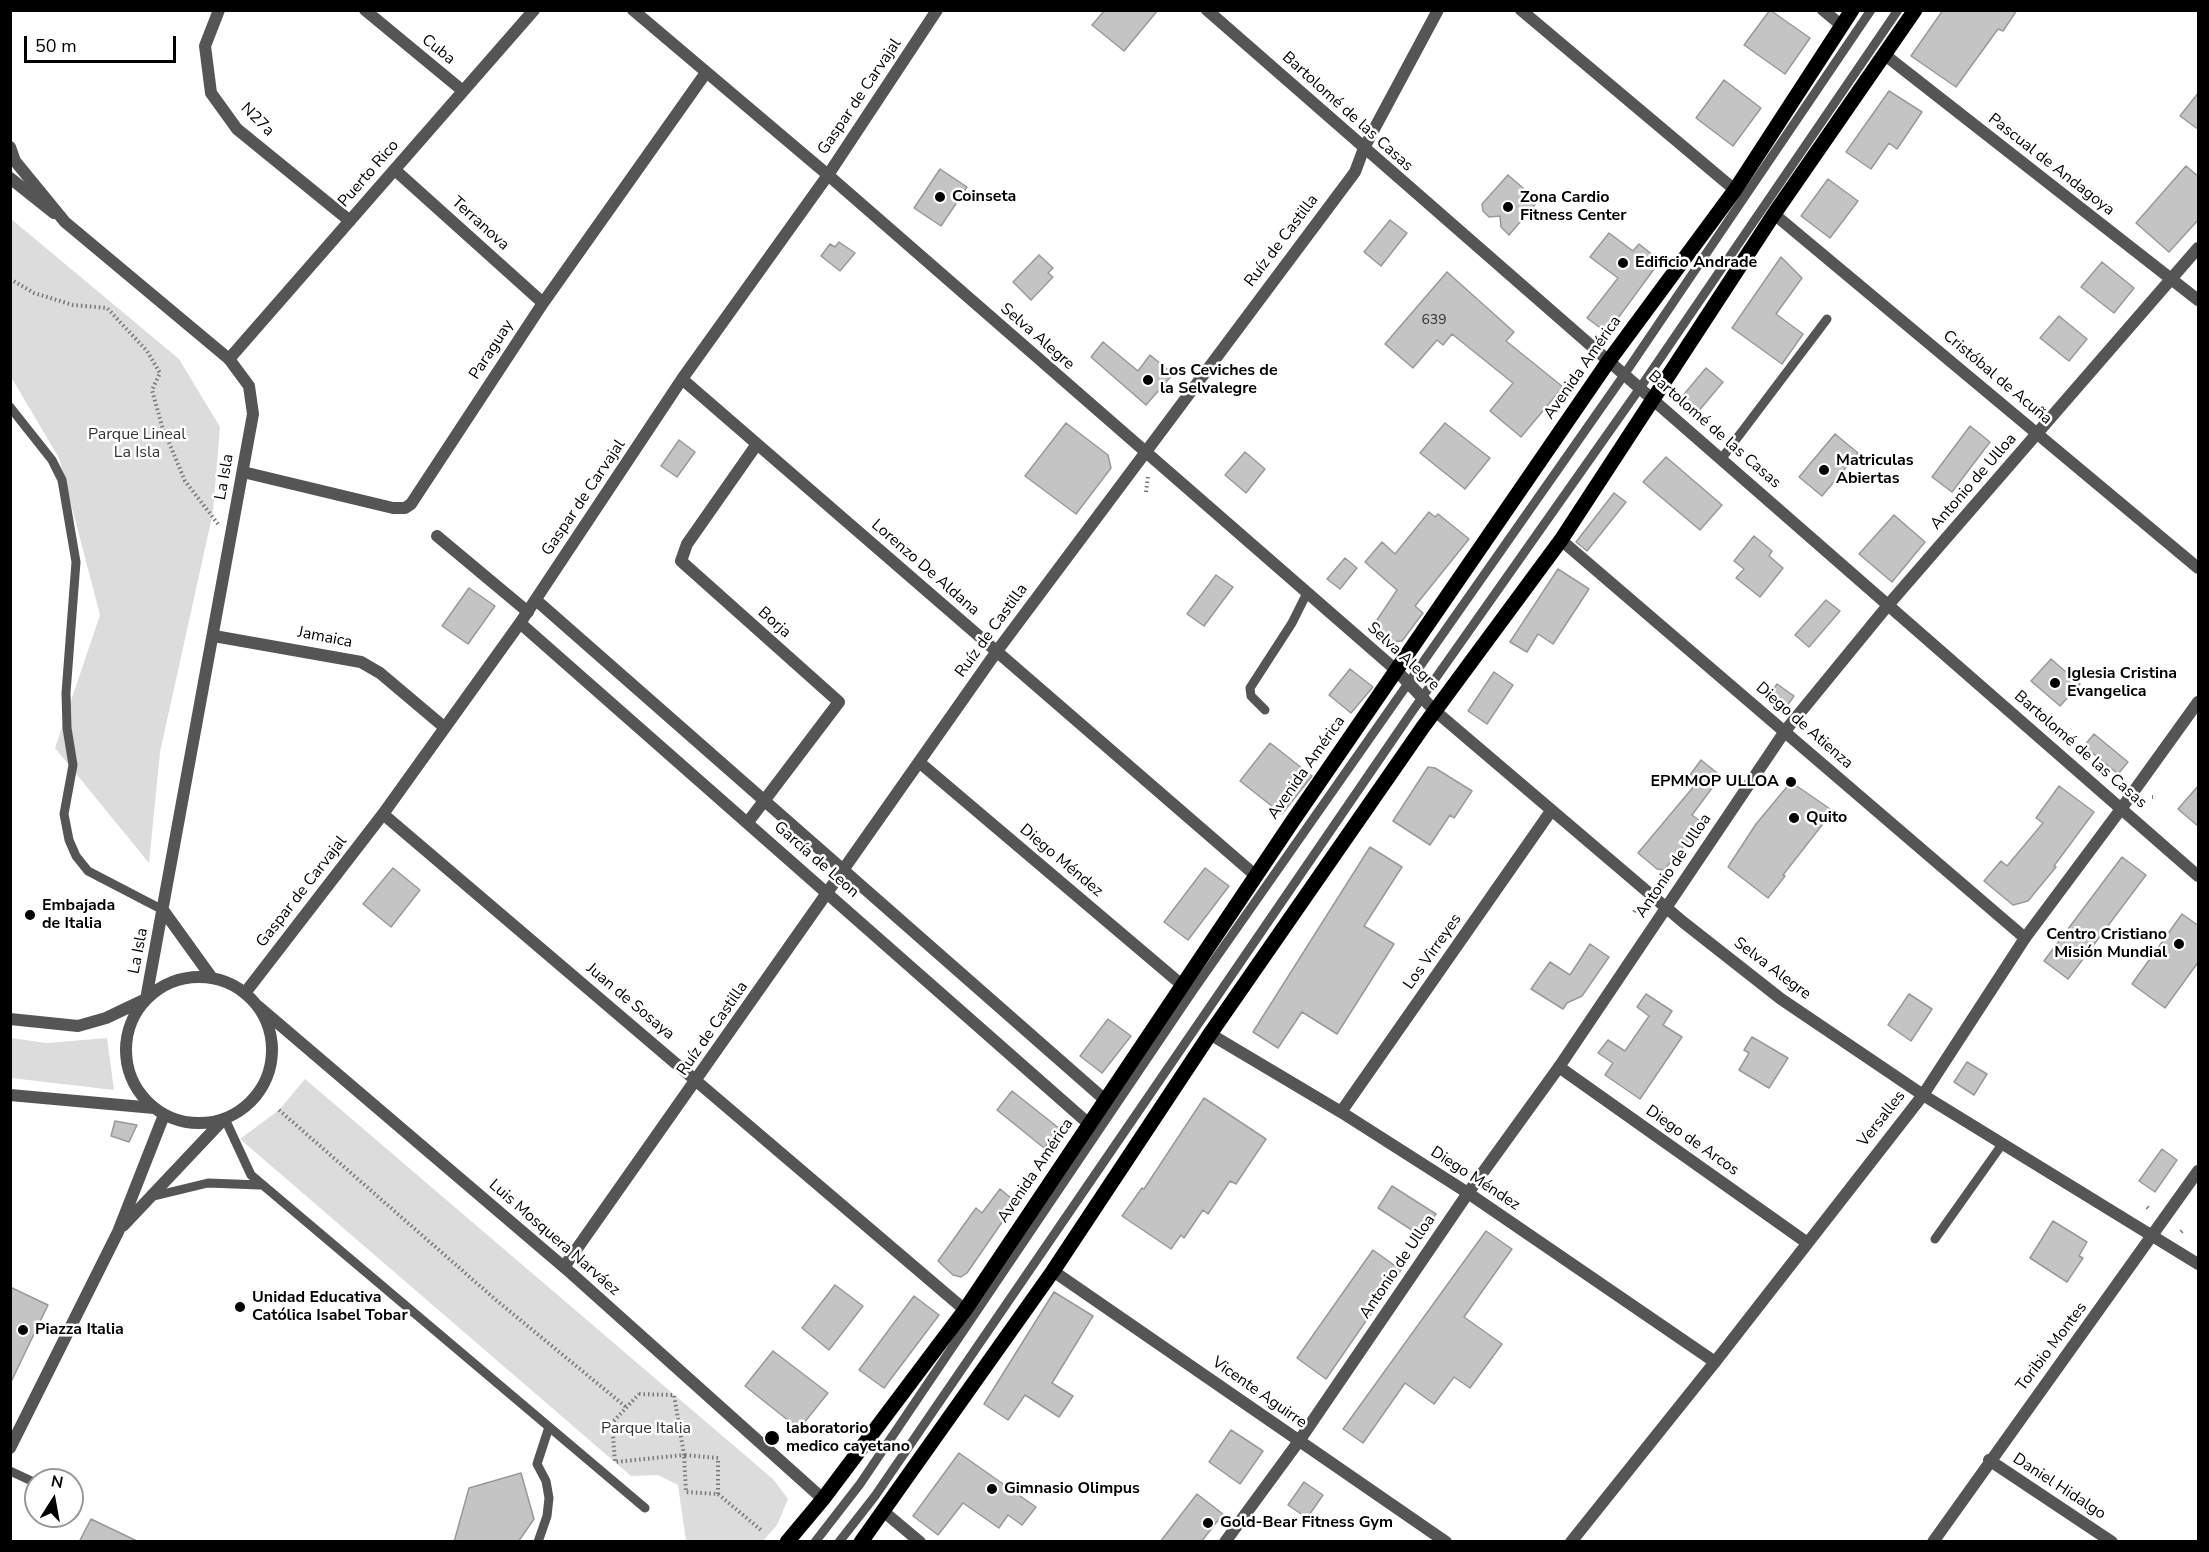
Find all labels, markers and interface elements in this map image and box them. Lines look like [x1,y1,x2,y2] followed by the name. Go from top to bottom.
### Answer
[27,24,178,62] scale bar
[417,31,459,69] street label: Cuba
[35,34,77,58] text: 50 m
[814,35,906,159] street label: Gaspar de Carvajal
[1278,48,1416,176] street label: Bartolomé de las Casas
[236,99,278,141] street label: N27a
[1984,110,2118,220] street label: Pascual de Andagoya
[335,136,403,212] street label: Puerto Rico
[952,187,1016,207] place label: Coinseta
[1520,188,1627,226] place label: Zona Cardio Fitness Center
[933,190,947,204] marker: Coinseta
[1241,191,1323,291] street label: Ruíz de Castilla
[447,193,513,255] street label: Terranova
[1501,200,1515,214] marker: Zona Cardio Fitness Center
[1635,253,1757,273] place label: Edificio Andrade
[1616,256,1630,270] marker: Edificio Andrade
[996,300,1078,374] street label: Selva Alegre
[1421,313,1447,329] house number: 639
[1540,313,1626,423] street label: Avenida América
[466,317,518,383] street label: Paraguay
[1939,327,2055,429] street label: Cristóbal de Acuña
[1160,361,1278,399] place label: Los Ceviches de la Selvalegre
[1644,367,1784,493] street label: Bartolomé de las Casas
[1141,373,1155,387] marker: Los Ceviches de la Selvalegre
[88,425,186,463] park label: Parque Lineal La Isla
[1927,430,2021,534] street label: Antonio de Ulloa
[538,436,630,560] street label: Gaspar de Carvajal
[1836,451,1914,489] place label: Matriculas Abiertas
[212,453,238,501] street label: La Isla
[1817,463,1831,477] marker: Matriculas Abiertas
[867,516,983,620] street label: Lorenzo De Aldana
[952,581,1032,681] street label: Ruíz de Castilla
[753,603,795,643] street label: Borja
[1363,619,1443,695] street label: Selva Alegre
[296,623,354,653] street label: Jamaica
[2067,664,2177,702] place label: Iglesia Cristina Evangelica
[2048,676,2062,690] marker: Iglesia Cristina Evangelica
[1751,679,1857,773] street label: Diego de Atienza
[2010,687,2150,813] street label: Bartolomé de las Casas
[1264,713,1350,823] street label: Avenida América
[1651,772,1779,792] place label: EPMMOP ULLOA
[1784,775,1798,789] marker: EPMMOP ULLOA
[1806,808,1847,828] place label: Quito
[1632,810,1716,922] street label: Antonio de Ulloa
[1787,811,1801,825] marker: Quito
[770,818,862,902] street label: García de Leon
[1015,821,1107,901] street label: Diego Méndez
[253,832,351,952] street label: Gaspar de Carvajal
[42,896,115,934] place label: Embajada de Italia
[23,908,37,922] marker: Embajada de Italia
[1400,910,1466,994] street label: Los Virreyes
[2046,925,2167,963] place label: Centro Cristiano Misión Mundial
[125,926,153,976] street label: La Isla
[1730,934,1814,1004] street label: Selva Alegre
[2172,937,2186,951] marker: Centro Cristiano Misión Mundial
[582,960,678,1044] street label: Juan de Sosaya
[673,978,753,1080] street label: Ruíz de Castilla
[1854,1087,1910,1151] street label: Versalles
[1642,1102,1742,1180] street label: Diego de Arcos
[994,1115,1078,1227] street label: Avenida América
[1427,1143,1523,1215] street label: Diego Méndez
[485,1176,623,1300] street label: Luis Mosquera Narváez
[1356,1211,1440,1323] street label: Antonio de Ulloa
[252,1288,408,1326] place label: Unidad Educativa Católica Isabel Tobar
[2012,1299,2092,1395] street label: Toribio Montes
[233,1300,247,1314] marker: Unidad Educativa Católica Isabel Tobar
[35,1320,124,1340] place label: Piazza Italia
[16,1323,30,1337] marker: Piazza Italia
[1208,1353,1310,1433] street label: Vicente Aguirre
[601,1419,691,1439] park label: Parque Italia
[786,1419,910,1457] place label: laboratorio medico cayetano
[763,1429,781,1447] marker: laboratorio medico cayetano
[2009,1450,2109,1524] street label: Daniel Hidalgo
[24,1468,84,1528] north arrow
[49,1470,65,1494] text: N
[1004,1479,1140,1499] place label: Gimnasio Olimpus
[985,1482,999,1496] marker: Gimnasio Olimpus
[1220,1513,1393,1533] place label: Gold-Bear Fitness Gym
[1201,1516,1215,1530] marker: Gold-Bear Fitness Gym

